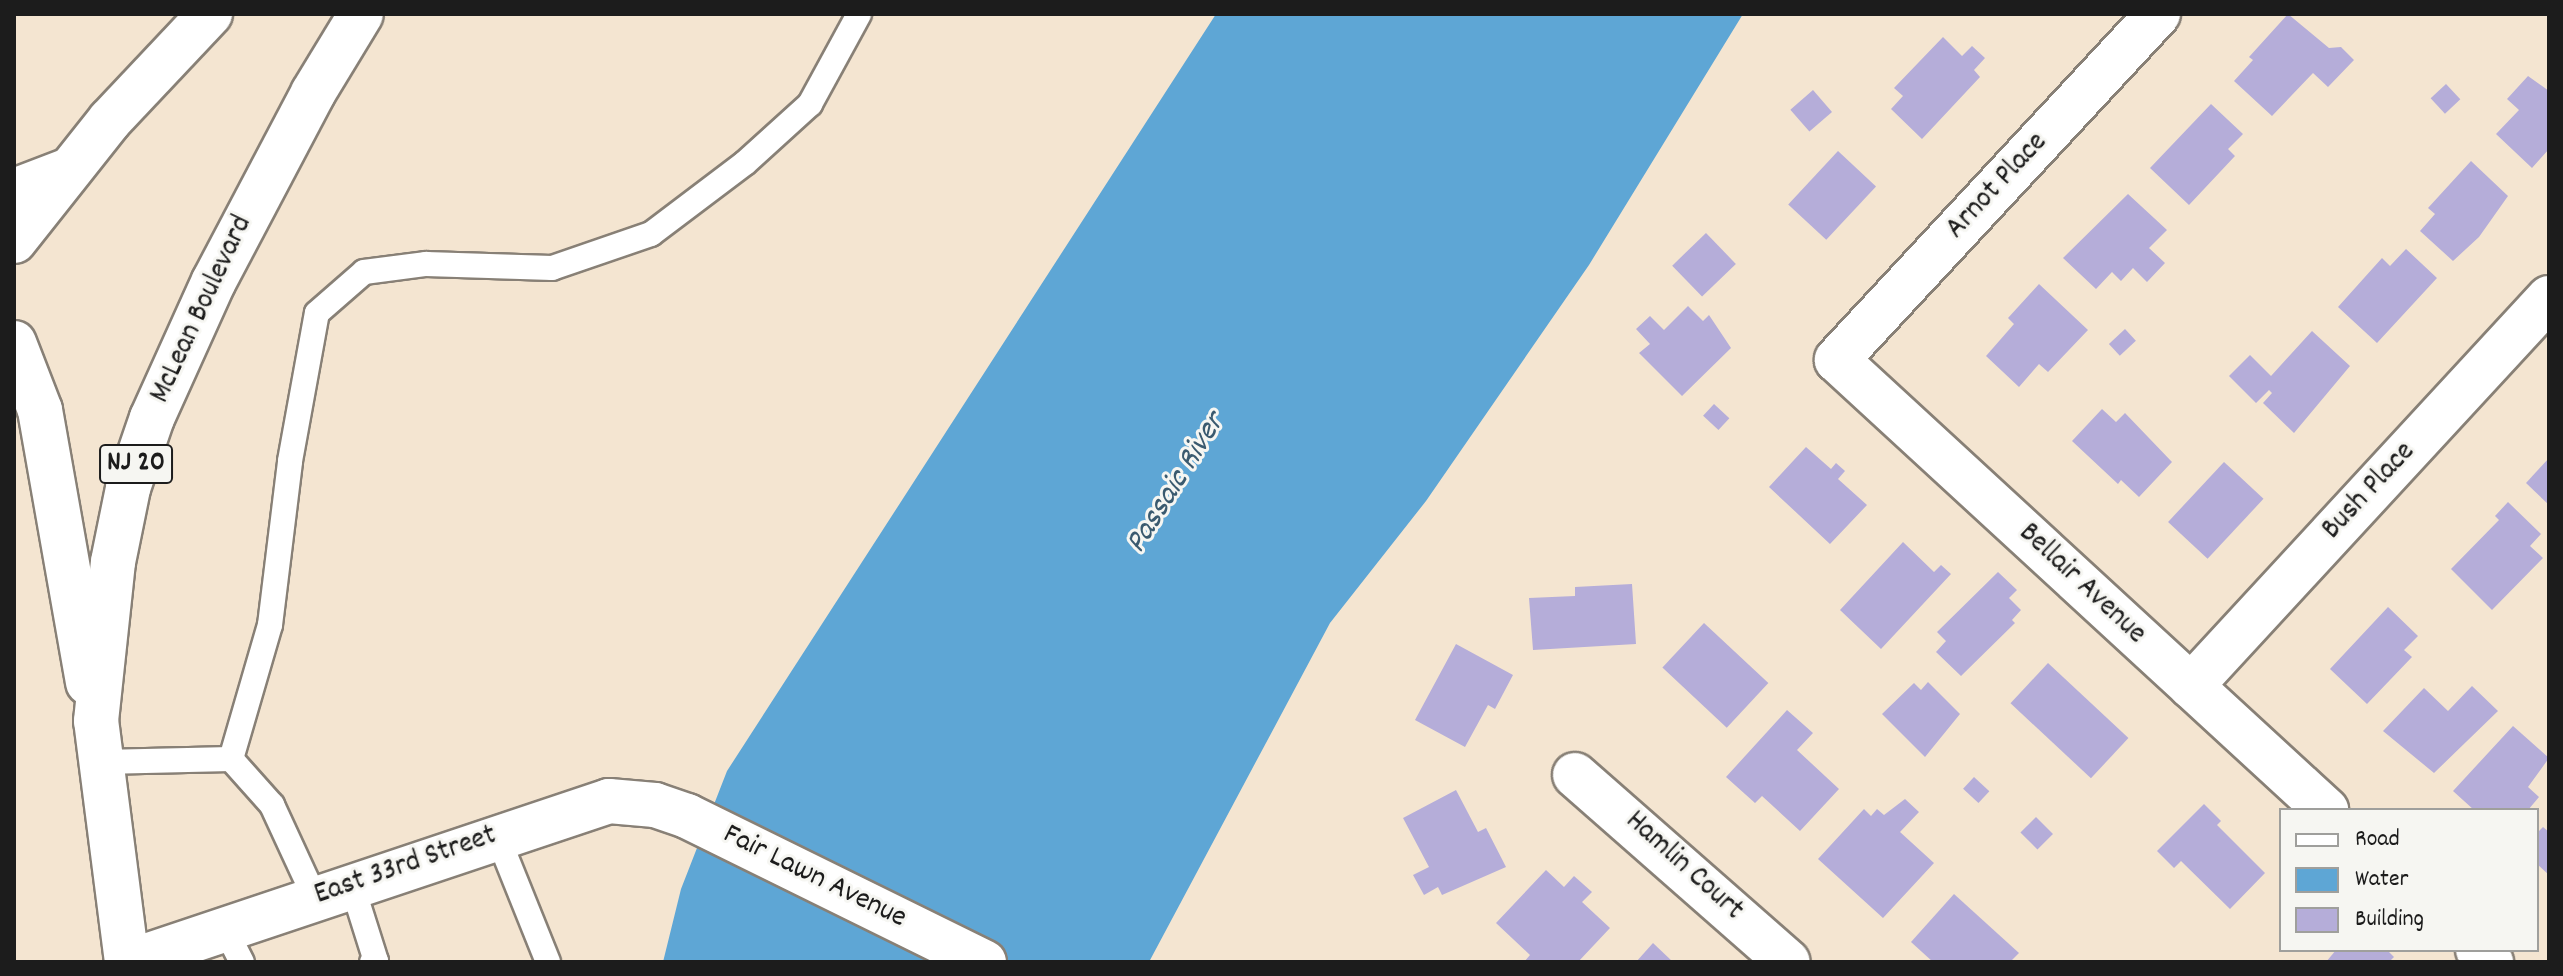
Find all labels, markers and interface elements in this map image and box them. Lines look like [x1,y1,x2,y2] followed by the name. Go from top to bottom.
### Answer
[1940,126,2056,248] street label: Arnot Place
[144,211,262,409] street label: McLean Boulevard
[1119,407,1235,561] water label: Passaic River
[2316,436,2424,548] street label: Bush Place
[98,440,174,488] road number: NJ 20
[2010,517,2152,653] street label: Bellair Avenue
[1616,805,1750,929] street label: Hamlin Court
[2279,808,2539,952] legend
[716,818,912,938] street label: Fair Lawn Avenue
[310,819,502,915] street label: East 33rd Street
[2355,823,2400,857] text: Road
[2355,863,2408,897] text: Water
[2355,903,2424,937] text: Building

